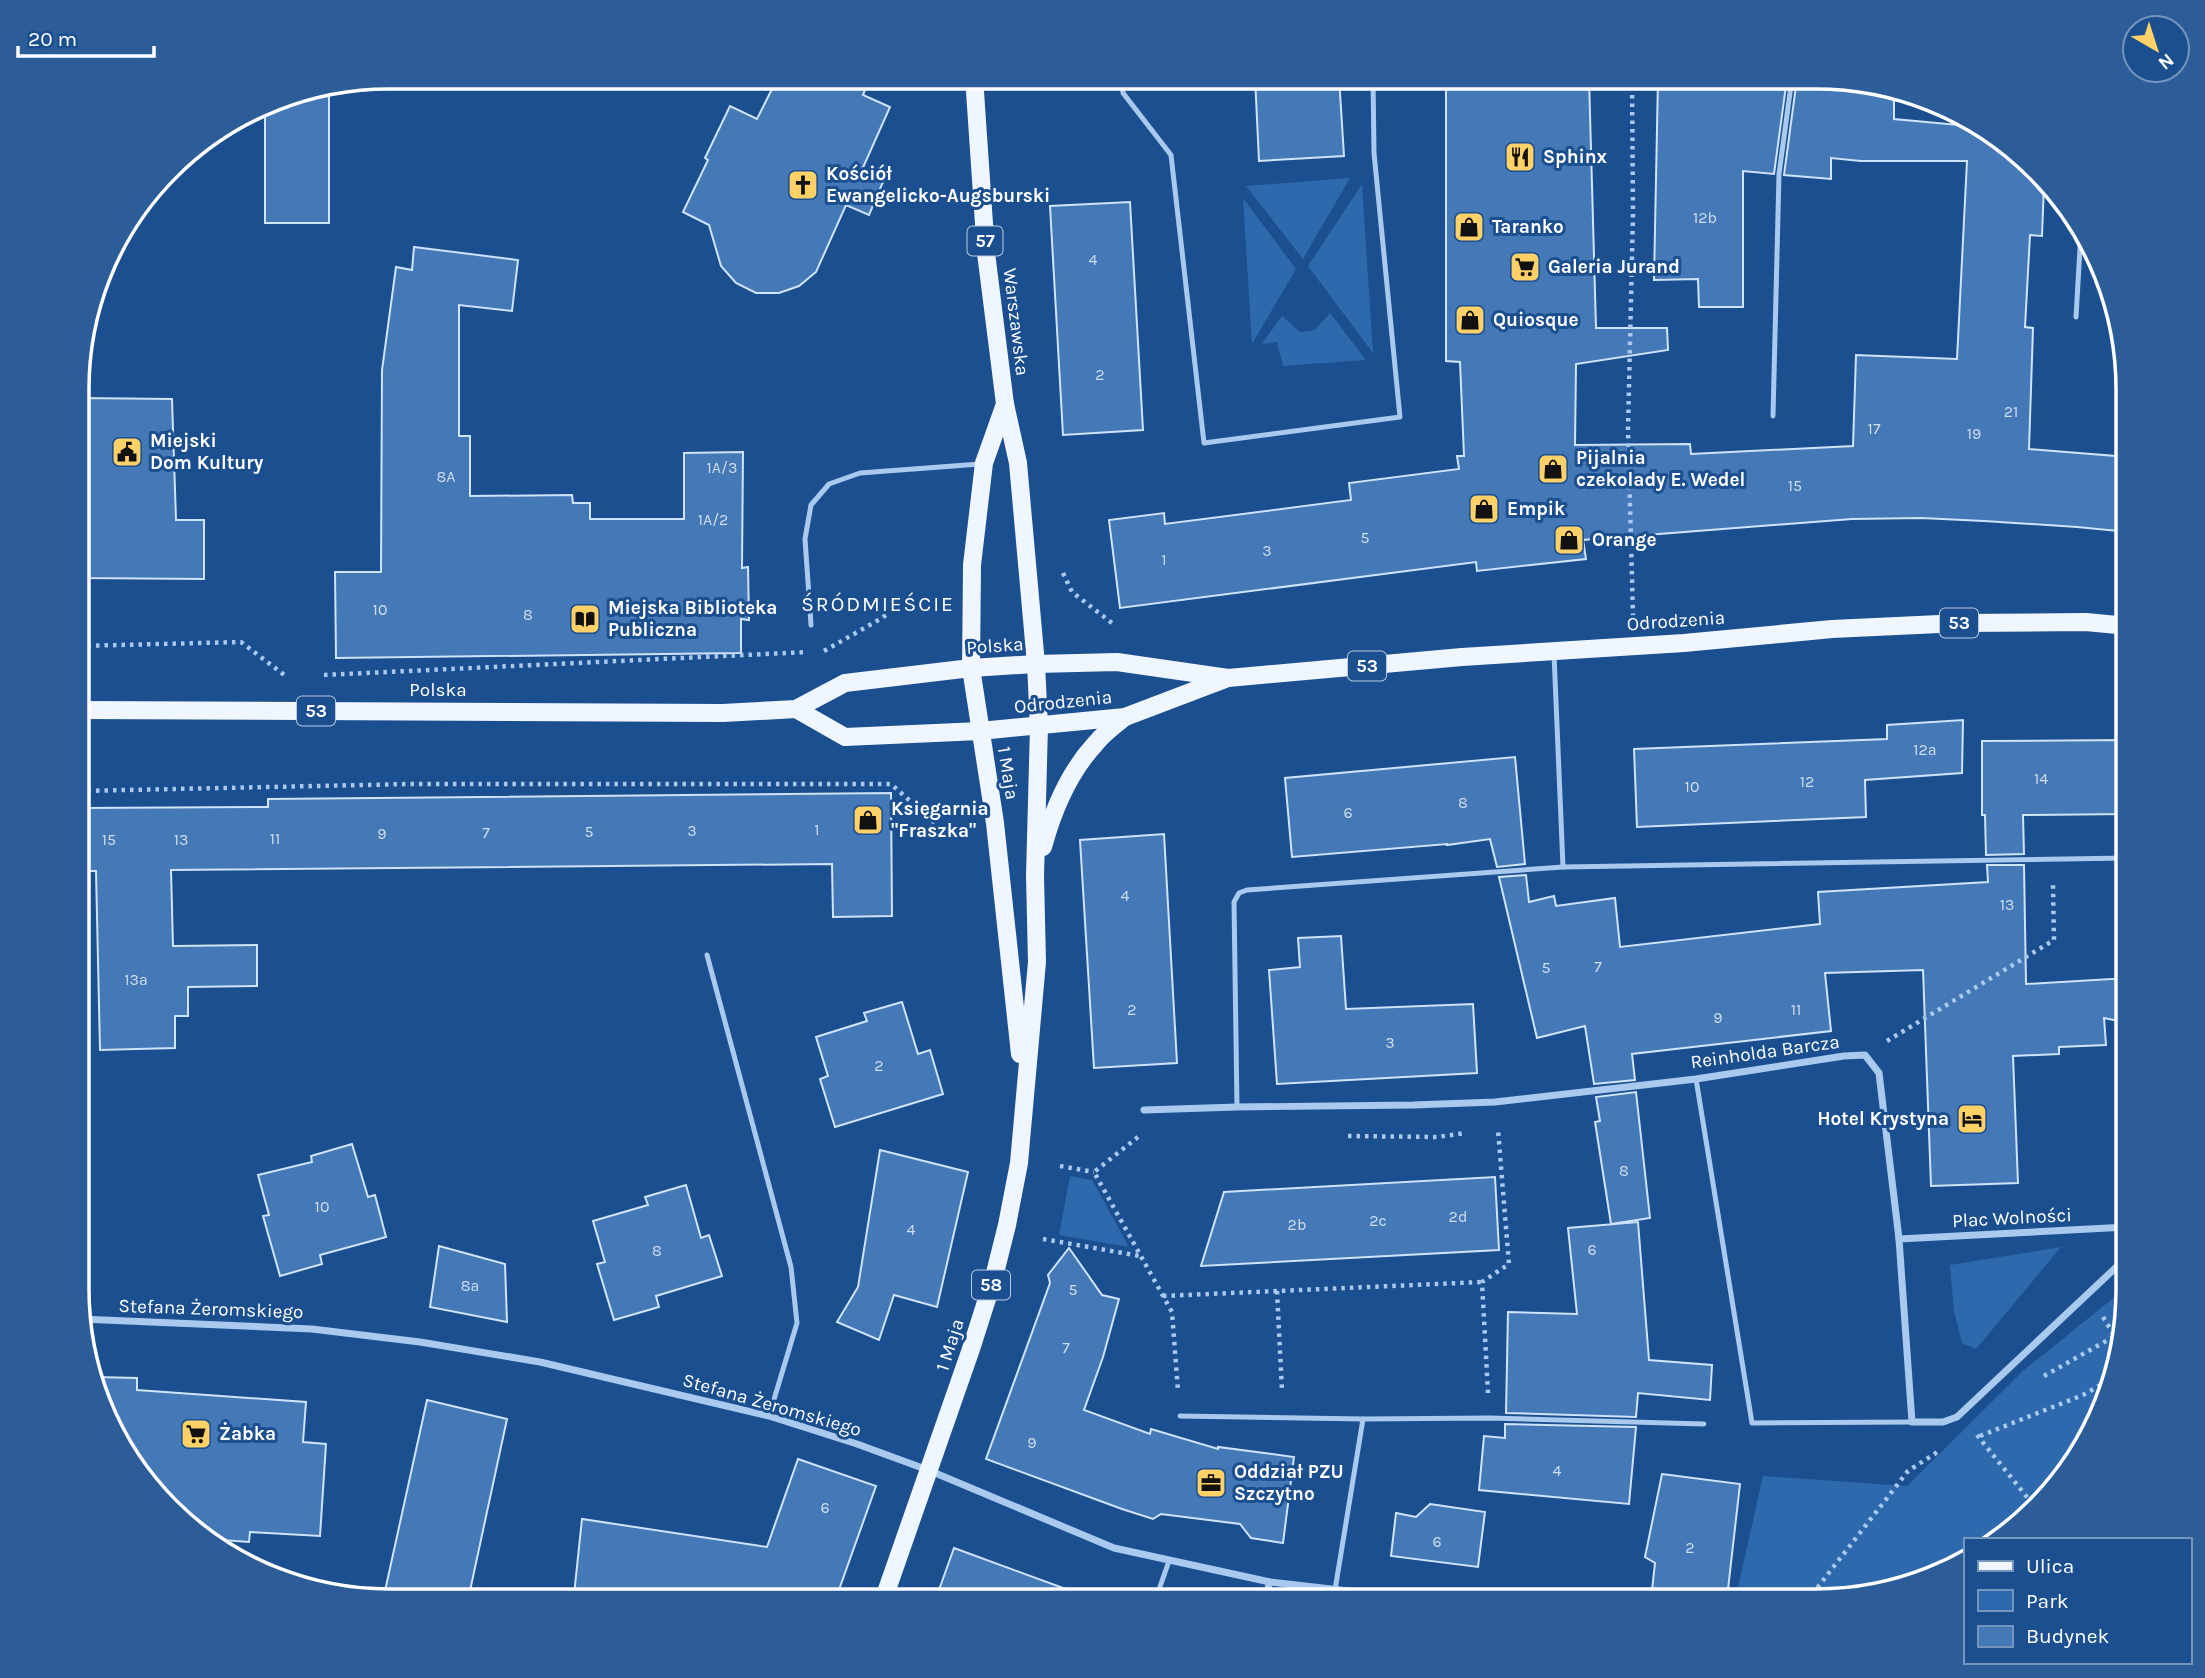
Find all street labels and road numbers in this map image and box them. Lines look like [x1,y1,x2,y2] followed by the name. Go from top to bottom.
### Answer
[968,227,1002,256] road number: 57
[998,267,1034,377] street label: Warszawska
[1626,607,1726,635] street label: Odrodzenia
[1940,608,1978,638] road number: 53
[966,633,1024,659] street label: Polska
[1348,652,1386,680] road number: 53
[409,679,467,701] street label: Polska
[1013,686,1113,718] street label: Odrodzenia
[297,696,335,726] road number: 53
[993,745,1023,801] street label: 1 Maja
[1689,1031,1841,1073] street label: Reinholda Barcza
[1952,1204,2072,1232] street label: Plac Wolności
[972,1270,1010,1300] road number: 58
[118,1295,304,1323] street label: Stefana Żeromskiego
[931,1316,969,1374] street label: 1 Maja
[680,1369,864,1441] street label: Stefana Żeromskiego

